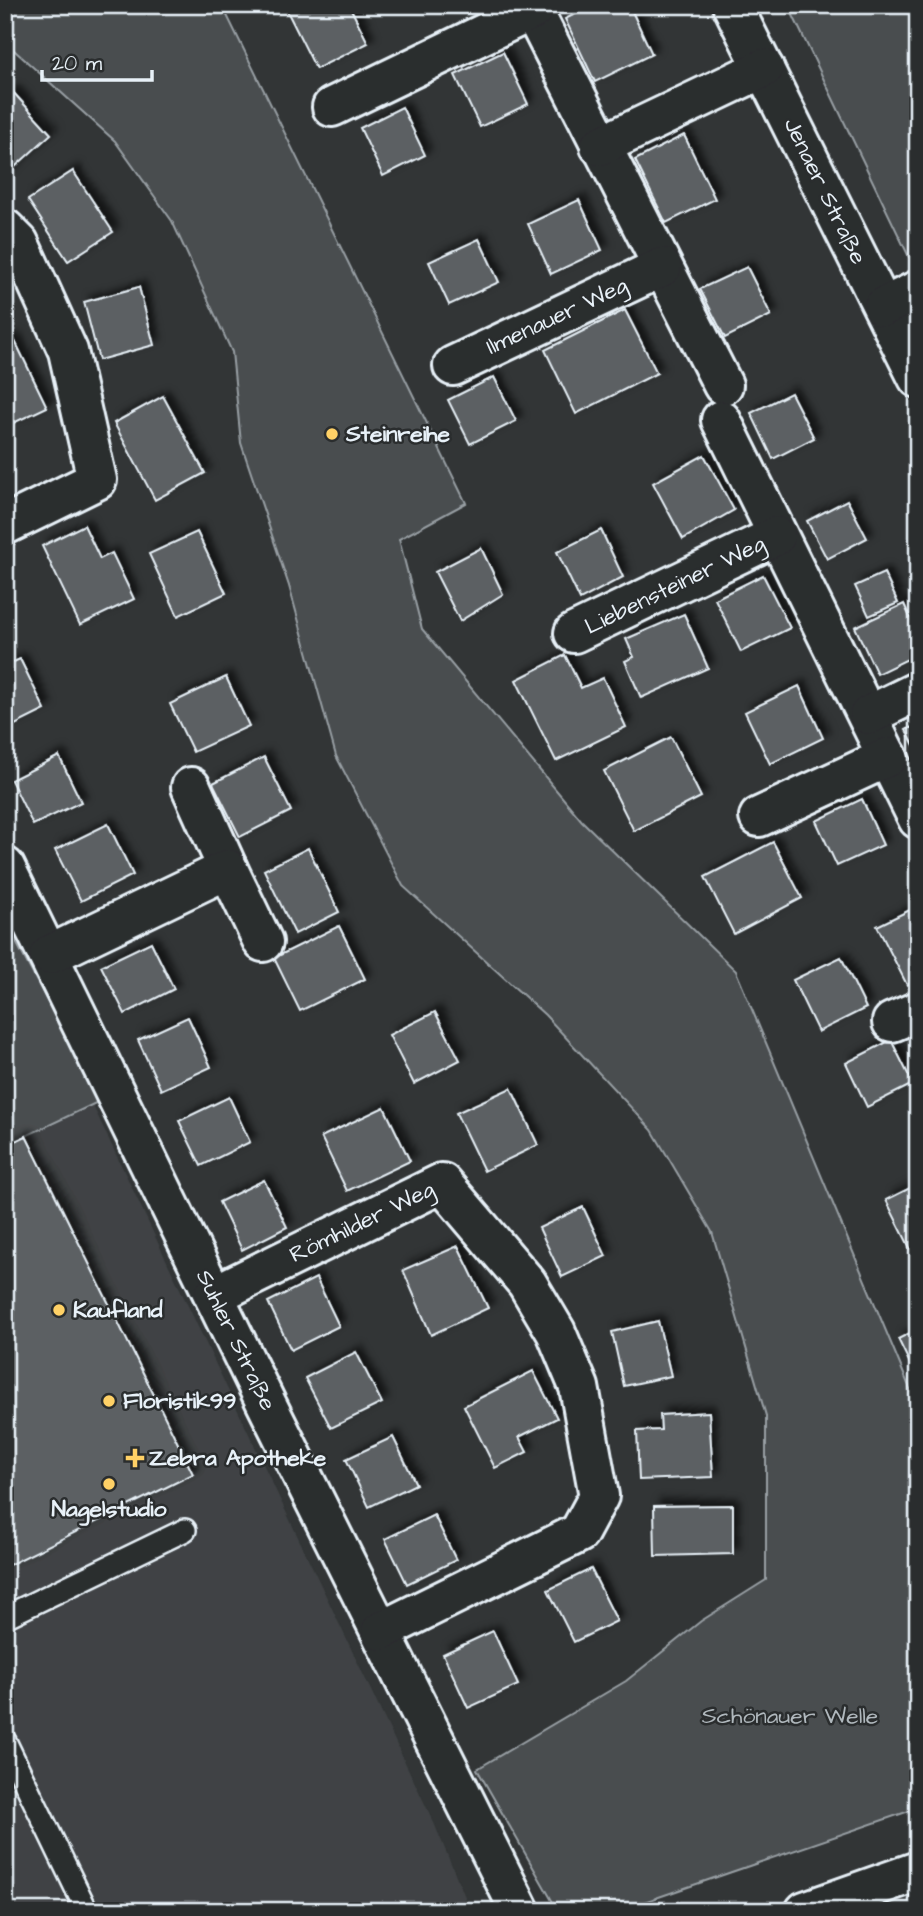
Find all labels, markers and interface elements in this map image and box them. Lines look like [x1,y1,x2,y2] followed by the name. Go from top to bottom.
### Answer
[42,38,152,82] scale bar
[52,49,103,78] text: 20 m
[776,112,874,270] street label: Jenaer Straße
[481,269,633,364] street label: Ilmenauer Weg
[345,418,451,450] place label: Steinreihe
[324,426,340,442] marker: Steinreihe
[579,527,771,644] street label: Liebensteiner Weg
[284,1173,440,1272] street label: Römhilder Weg
[188,1264,284,1416] street label: Suhler Straße
[73,1294,163,1326] place label: Kaufland
[51,1302,67,1318] marker: Kaufland
[123,1385,236,1417] place label: Floristik99
[101,1393,117,1409] marker: Floristik99
[149,1442,327,1474] place label: Zebra Apotheke
[127,1450,143,1466] marker: Zebra Apotheke
[101,1476,117,1492] marker: Nagelstudio
[52,1493,166,1526] place label: Nagelstudio
[702,1700,878,1732] park label: Schönauer Welle

